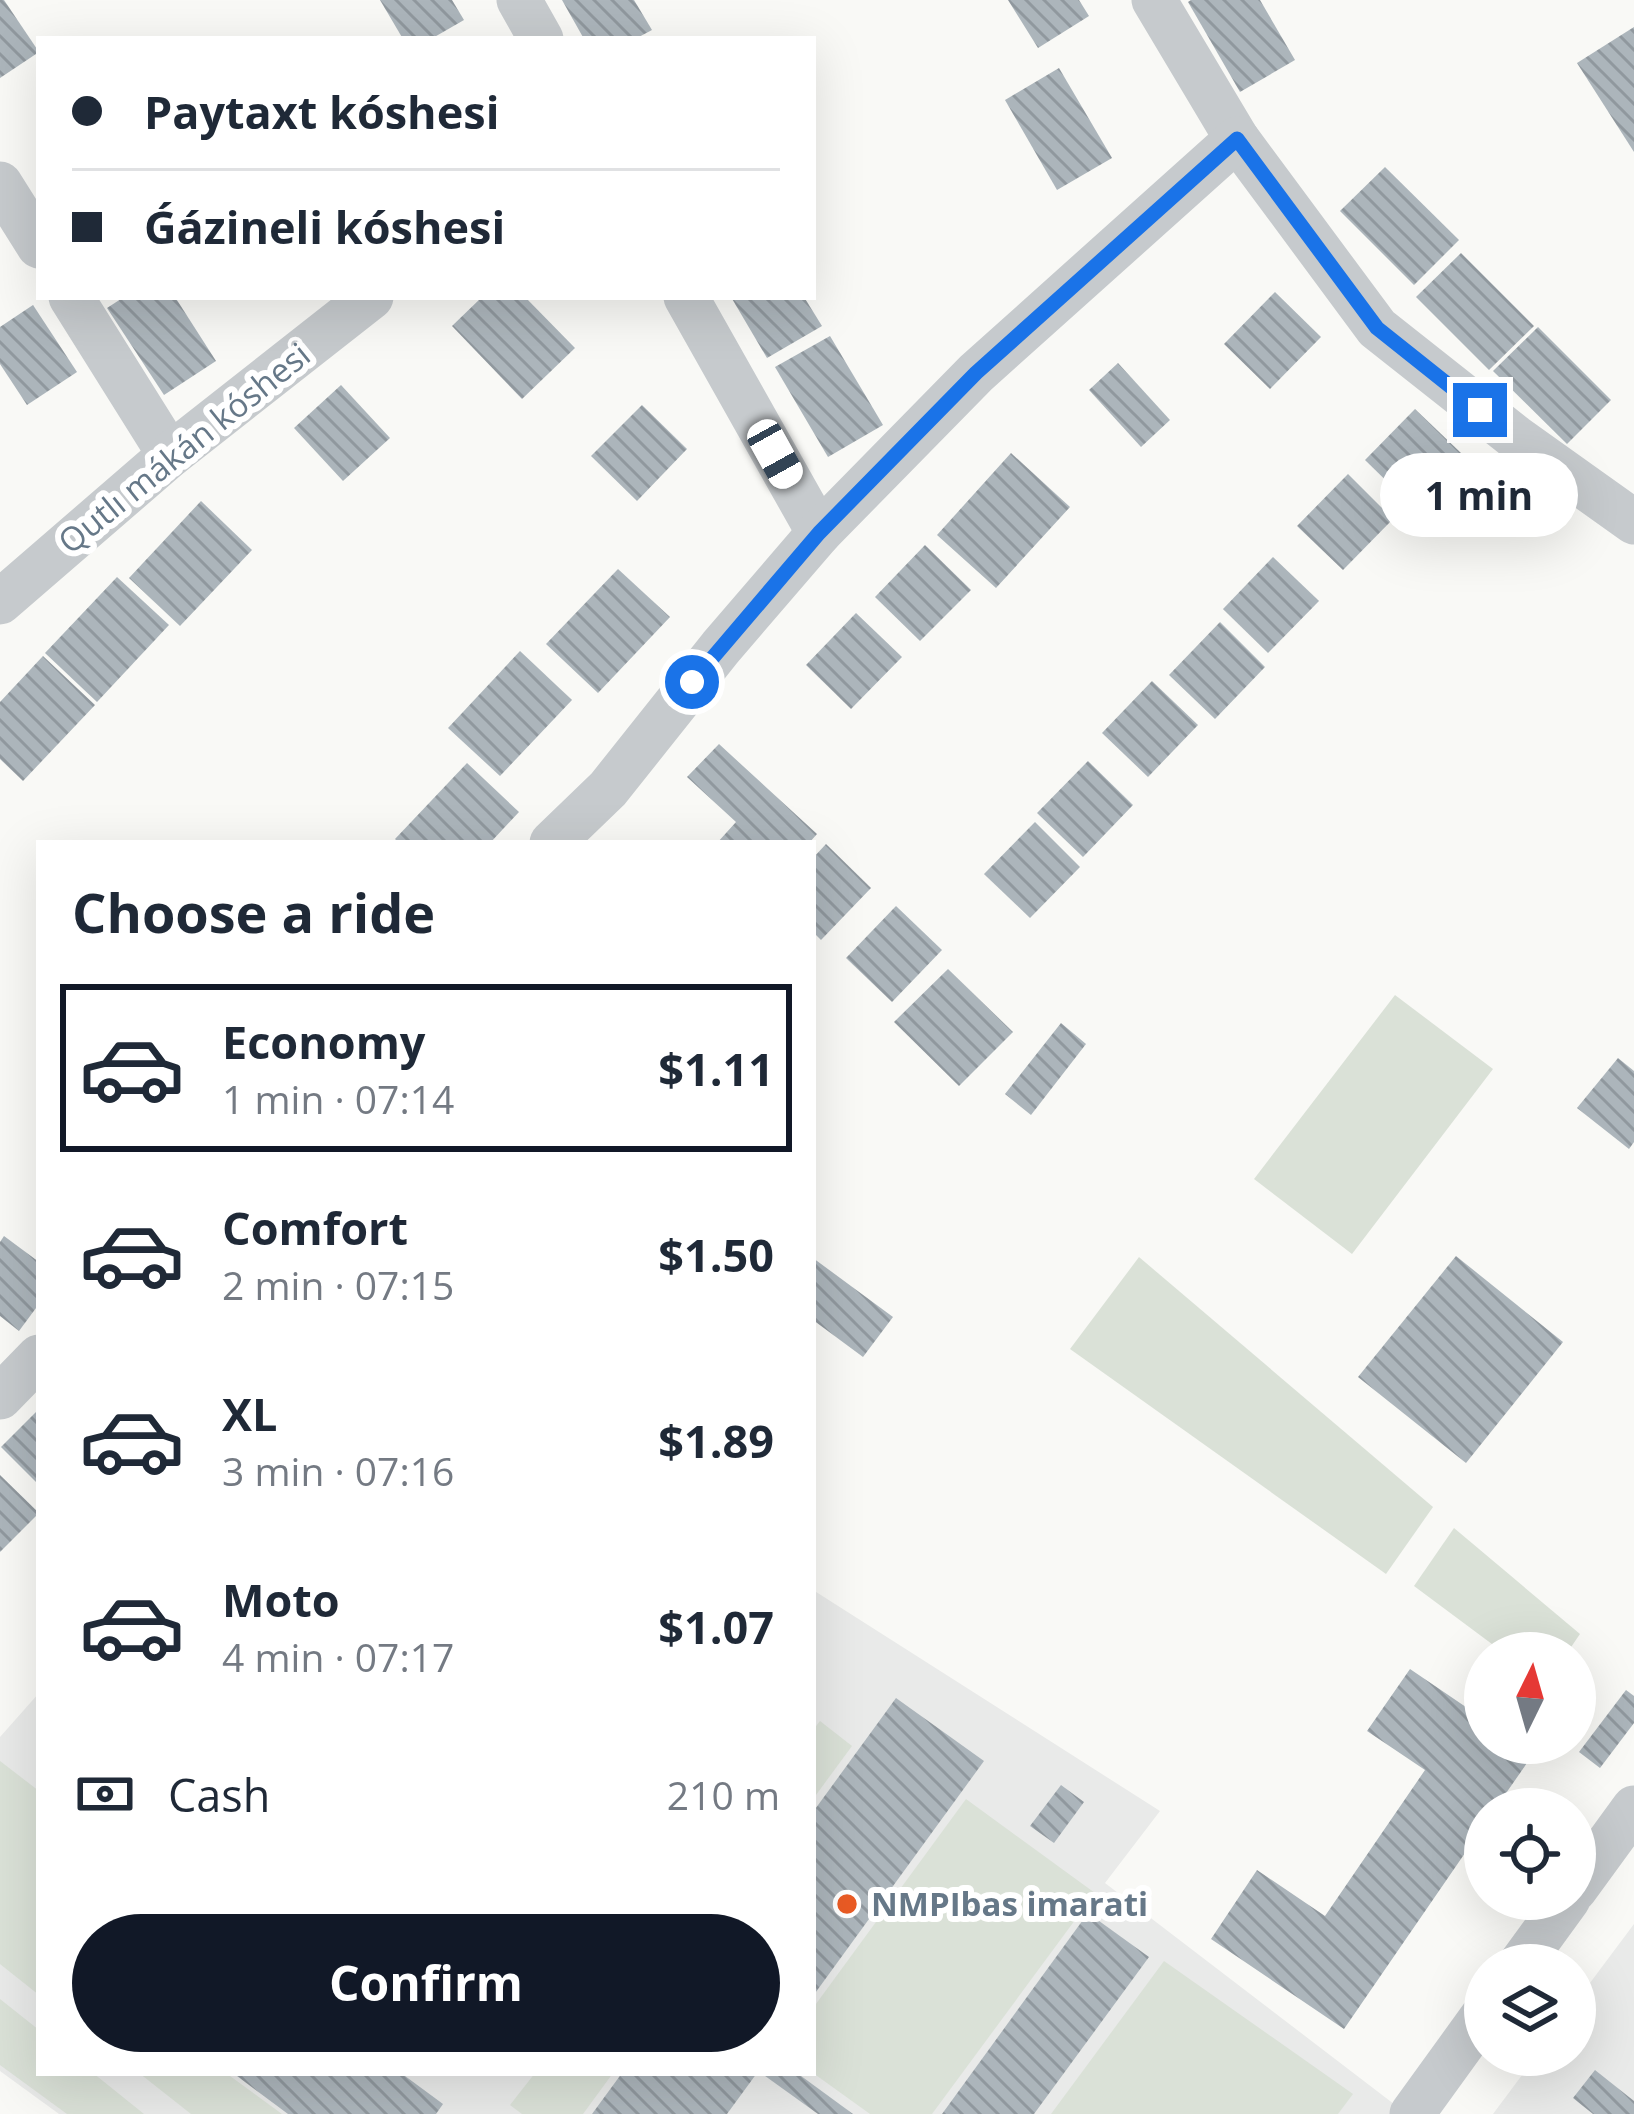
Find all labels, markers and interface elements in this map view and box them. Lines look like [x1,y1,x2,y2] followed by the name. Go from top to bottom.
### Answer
[144,81,499,142] text: Paytaxt kóshesi
[144,196,505,257] text: Ǵázineli kóshesi
[48,332,319,563] street label: Qutlı mákán kóshesi
[1453,383,1507,437] route end
[742,414,808,494] car
[1381,452,1579,536] callout: 1 min
[1425,468,1533,521] text: 1 min
[665,655,719,709] route start
[72,875,435,949] text: Choose a ride
[222,1011,425,1072] text: Economy
[78,1014,186,1122] icon: car
[658,1038,774,1099] text: $1.11
[222,1072,454,1125] text: 1 min · 07:14
[222,1197,408,1258] text: Comfort
[78,1200,186,1308] icon: car
[658,1224,774,1285] text: $1.50
[222,1258,454,1311] text: 2 min · 07:15
[222,1383,277,1444] text: XL
[78,1386,186,1494] icon: car
[658,1410,774,1471] text: $1.89
[222,1444,454,1497] text: 3 min · 07:16
[222,1569,340,1630] text: Moto
[78,1572,186,1680] icon: car
[658,1596,774,1657] text: $1.07
[222,1630,454,1683] text: 4 min · 07:17
[1464,1632,1596,1764] north arrow
[1464,1632,1596,2076] map controls
[72,1761,138,1827] icon: cash
[168,1764,270,1825] text: Cash
[667,1768,780,1821] text: 210 m
[1464,1788,1596,1920] button: locate
[871,1881,1148,1926] place label: NMPIbas imarati
[834,1891,860,1917] marker: NMPIbas imarati
[72,1914,780,2052] button: Confirm
[1464,1944,1596,2076] button: layers

